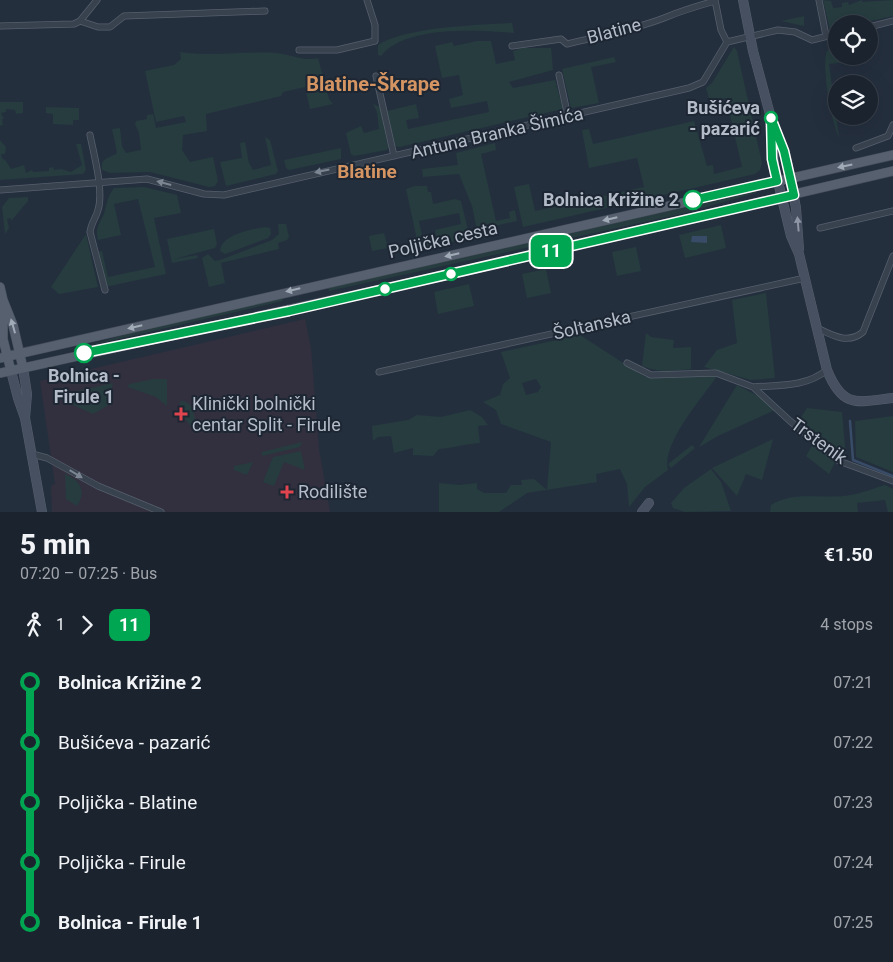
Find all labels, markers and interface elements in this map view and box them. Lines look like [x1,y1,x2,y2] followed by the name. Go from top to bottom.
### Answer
[585,13,643,48] street label: Blatine
[828,15,878,125] map controls
[828,15,878,65] button: locate
[306,72,440,96] district label: Blatine-Škrape
[828,75,878,125] button: layers
[687,97,760,139] place label: Bušićeva - pazarić
[409,102,585,163] street label: Antuna Branka Šimića
[764,111,778,125] marker: Bušićeva - pazarić
[337,160,397,183] district label: Blatine
[838,162,853,170] one-way arrow
[315,167,330,175] one-way arrow
[157,179,172,187] one-way arrow
[543,189,679,210] place label: Bolnica Križine 2
[683,190,703,210] marker: Bolnica Križine 2
[603,215,618,223] one-way arrow
[793,216,801,232] one-way arrow
[386,217,499,262] street label: Poljička cesta
[528,235,574,267] line badge: 11
[541,240,561,261] text: 11
[444,251,459,259] one-way arrow
[444,267,458,281] unlabelled marker
[378,282,392,296] unlabelled marker
[286,286,301,294] one-way arrow
[551,305,633,344] street label: Šoltanska
[9,318,17,333] one-way arrow
[127,323,142,331] one-way arrow
[74,343,94,363] marker: Bolnica - Firule 1
[48,365,120,407] place label: Bolnica - Firule 1
[192,393,341,435] place label: Klinički bolnički centar Split - Firule
[174,407,188,421] marker: Klinički bolnički centar Split - Firule
[787,413,852,469] street label: Trstenik
[69,469,82,478] one-way arrow
[298,481,367,502] place label: Rodilište
[280,485,294,499] marker: Rodilište
[20,528,91,561] text: 5 min
[824,543,873,566] text: €1.50
[20,564,157,583] text: 07:20 – 07:25 · Bus
[20,611,48,639] icon: walk
[73,611,101,639] icon: forward
[119,614,140,635] text: 11
[56,615,65,634] text: 1
[820,615,873,634] text: 4 stops
[58,671,202,694] text: Bolnica Križine 2
[833,673,873,692] text: 07:21
[58,731,210,754] text: Bušićeva - pazarić
[833,733,873,752] text: 07:22
[58,791,197,814] text: Poljička - Blatine
[833,793,873,812] text: 07:23
[58,851,186,874] text: Poljička - Firule
[833,853,873,872] text: 07:24
[58,911,203,934] text: Bolnica - Firule 1
[833,913,873,932] text: 07:25

